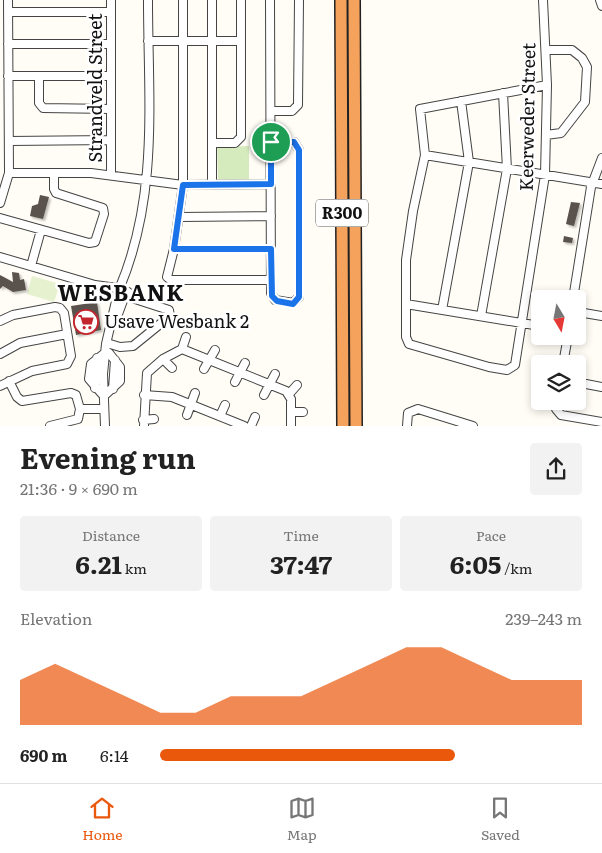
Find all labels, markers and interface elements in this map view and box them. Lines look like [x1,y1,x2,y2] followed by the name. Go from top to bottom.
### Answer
[81,13,108,163] street label: Strandveld Street
[512,42,541,191] street label: Keerweder Street
[250,121,292,163] pin
[257,128,285,156] icon: arrive
[316,200,368,227] road number: R300
[58,275,184,308] district label: WESBANK
[531,290,586,345] north arrow
[531,290,586,410] map controls
[104,307,249,334] place label: Usave Wesbank 2
[73,309,99,335] supermarket icon: Usave Wesbank 2
[531,355,586,410] button: layers
[20,436,196,478] text: Evening run
[530,443,582,495] button: share
[20,476,138,500] text: 21:36 · 9 × 690 m
[82,525,140,545] text: Distance
[283,525,319,545] text: Time
[476,525,506,545] text: Pace
[75,545,122,582] text: 6.21
[270,545,332,582] text: 37:47
[450,545,501,582] text: 6:05
[122,558,147,578] text: km
[501,558,532,578] text: /km
[20,606,92,630] text: Elevation
[505,606,582,630] text: 239–243 m
[20,743,68,767] text: 690 m
[100,743,129,767] text: 6:14
[82,794,123,844] tab: Home
[287,794,317,844] tab: Map
[481,794,520,844] tab: Saved

